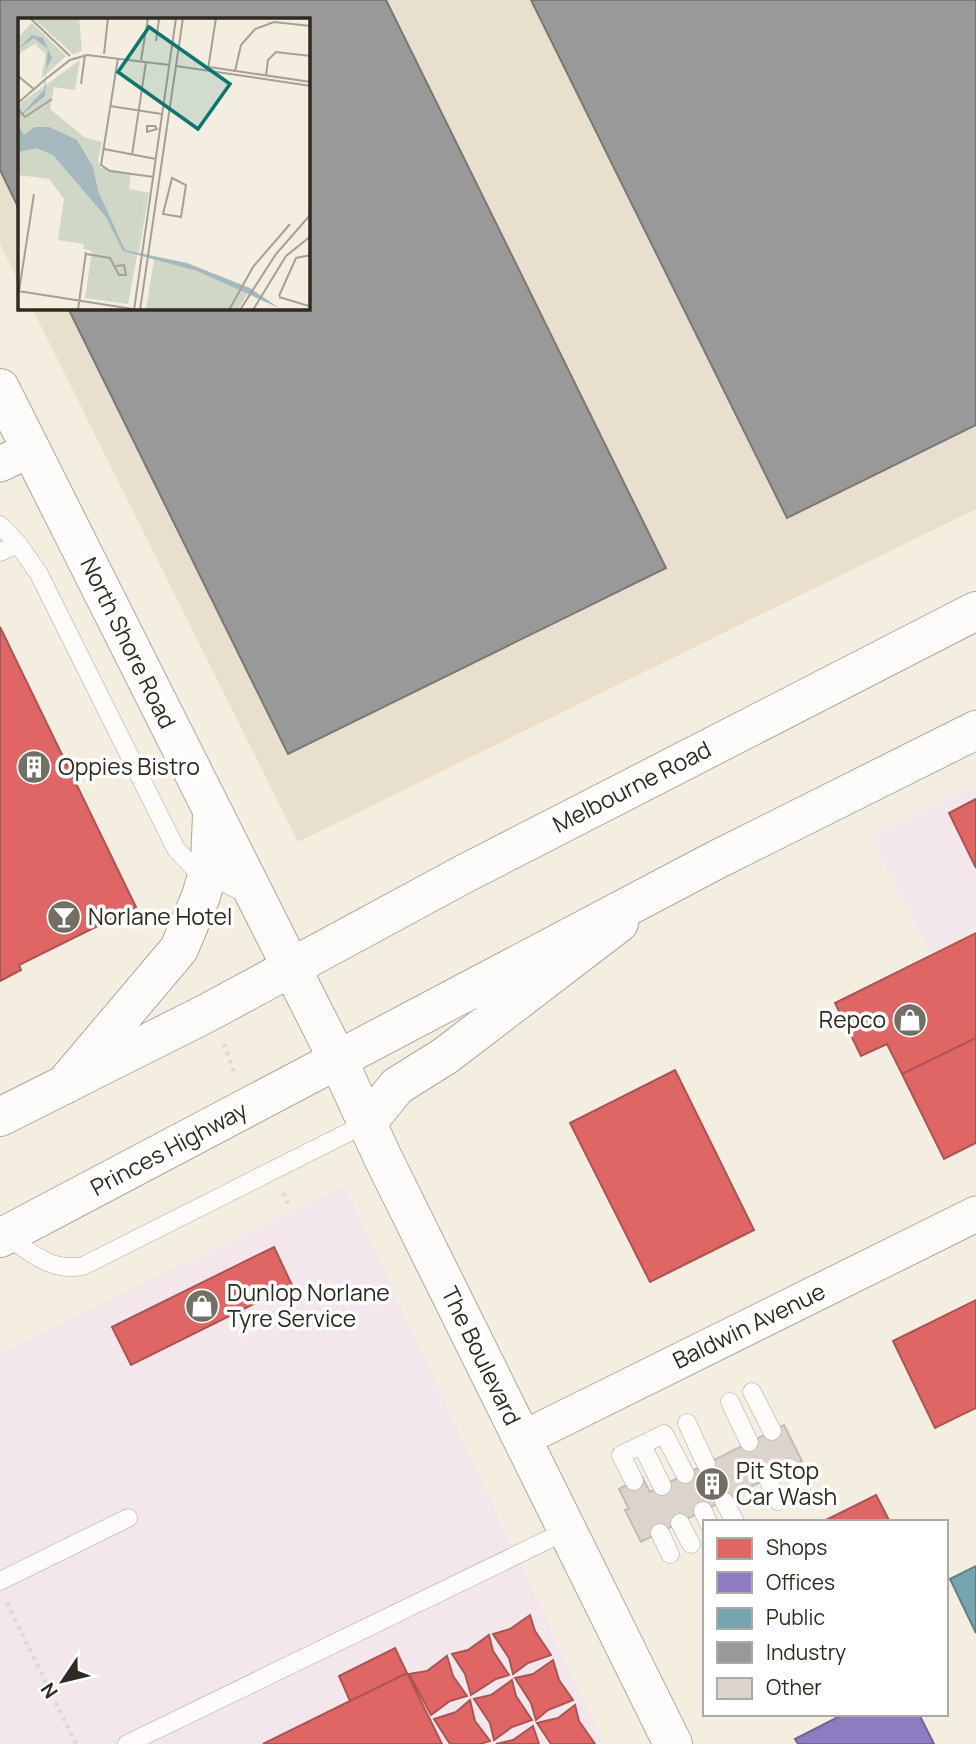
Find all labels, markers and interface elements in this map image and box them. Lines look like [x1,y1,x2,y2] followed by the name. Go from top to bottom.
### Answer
[18,18,310,310] inset map
[73,551,184,734] street label: North Shore Road
[547,732,716,840] street label: Melbourne Road
[15,748,53,786] building icon: Oppies Bistro
[58,750,200,782] place label: Oppies Bistro
[45,898,83,936] bar icon: Norlane Hotel
[88,900,232,932] place label: Norlane Hotel
[891,1001,929,1039] shop icon: Repco
[819,1003,886,1035] place label: Repco
[85,1093,253,1203] street label: Princes Highway
[667,1274,830,1376] street label: Baldwin Avenue
[227,1276,390,1334] place label: Dunlop Norlane Tyre Service
[435,1281,529,1430] street label: The Boulevard
[183,1287,221,1325] shop icon: Dunlop Norlane Tyre Service
[736,1454,837,1512] place label: Pit Stop Car Wash
[693,1465,731,1503] building icon: Pit Stop Car Wash
[703,1520,948,1716] legend
[766,1533,827,1561] text: Shops
[766,1568,835,1596] text: Offices
[766,1603,825,1631] text: Public
[766,1638,846,1666] text: Industry
[28,1646,98,1716] north arrow
[766,1673,822,1701] text: Other
[35,1678,64,1704] text: N

